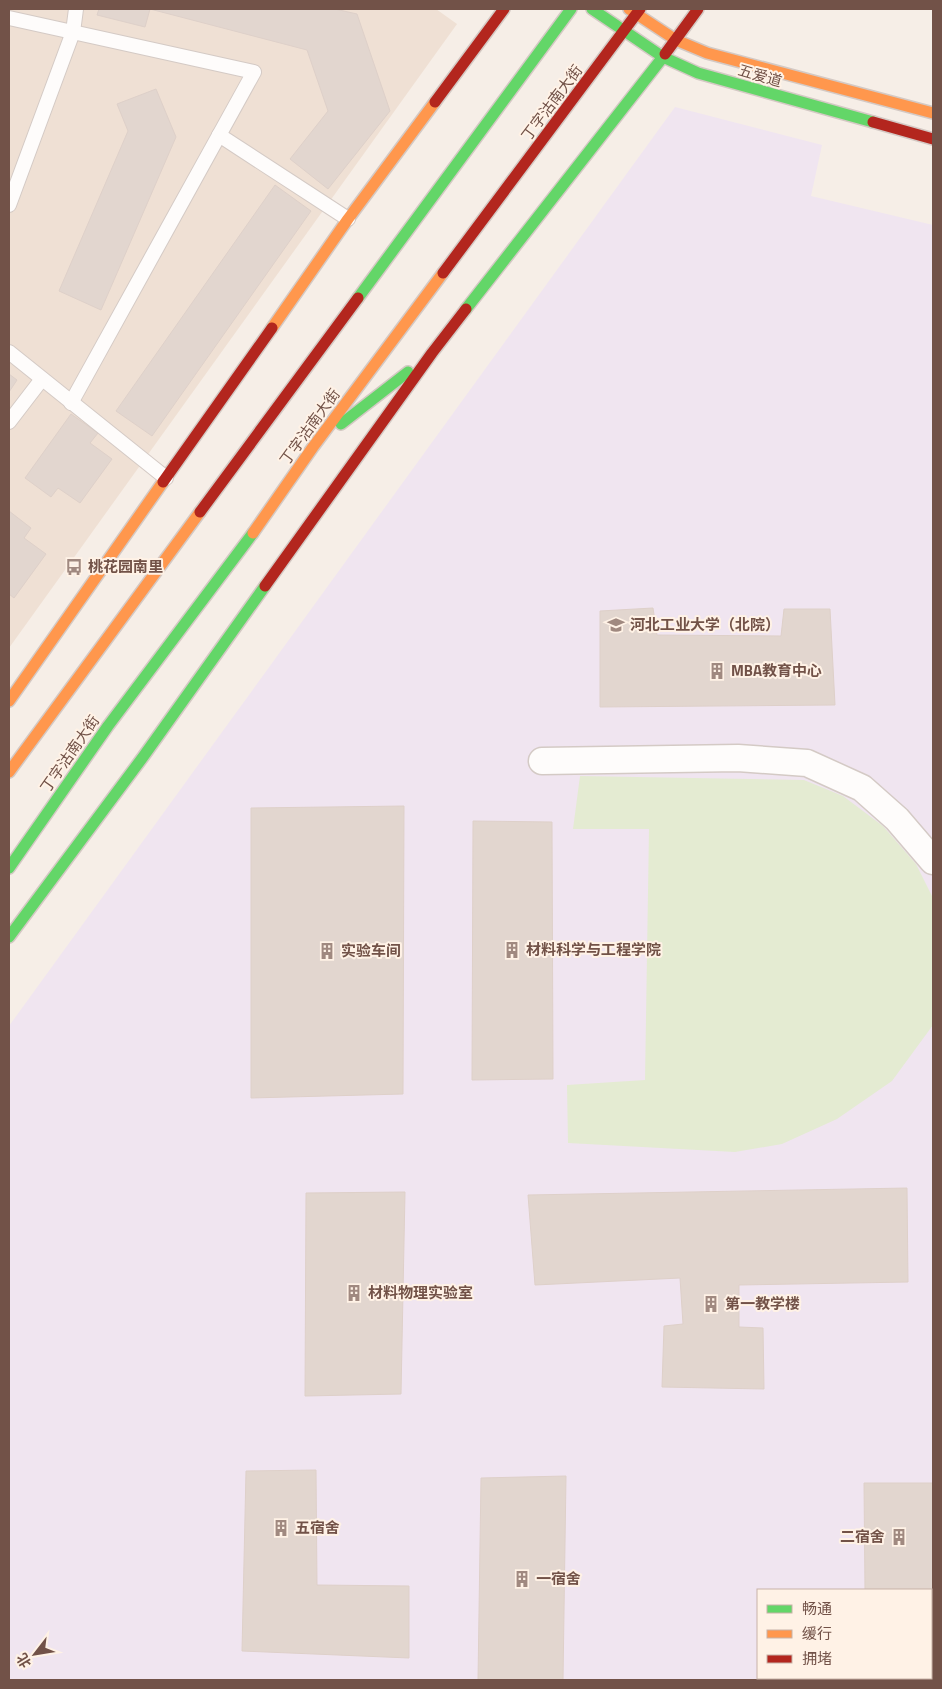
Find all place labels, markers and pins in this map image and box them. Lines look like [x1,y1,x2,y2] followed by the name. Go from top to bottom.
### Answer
[88,555,163,578] place label: 桃花园南里
[64,557,84,577] bus stop icon: 桃花园南里
[630,613,780,636] place label: 河北工业大学（北院）
[606,615,626,635] school or university icon: 河北工业大学（北院）
[731,659,822,682] place label: MBA教育中心
[707,661,727,681] building icon: MBA教育中心
[526,938,661,961] place label: 材料科学与工程学院
[341,939,401,962] place label: 实验车间
[502,940,522,960] building icon: 材料科学与工程学院
[317,941,337,961] building icon: 实验车间
[368,1281,473,1304] place label: 材料物理实验室
[344,1283,364,1303] building icon: 材料物理实验室
[725,1292,800,1315] place label: 第一教学楼
[701,1294,721,1314] building icon: 第一教学楼
[295,1516,340,1539] place label: 五宿舍
[271,1518,291,1538] building icon: 五宿舍
[840,1525,885,1548] place label: 二宿舍
[889,1527,909,1547] building icon: 二宿舍
[536,1567,581,1590] place label: 一宿舍
[512,1569,532,1589] building icon: 一宿舍

